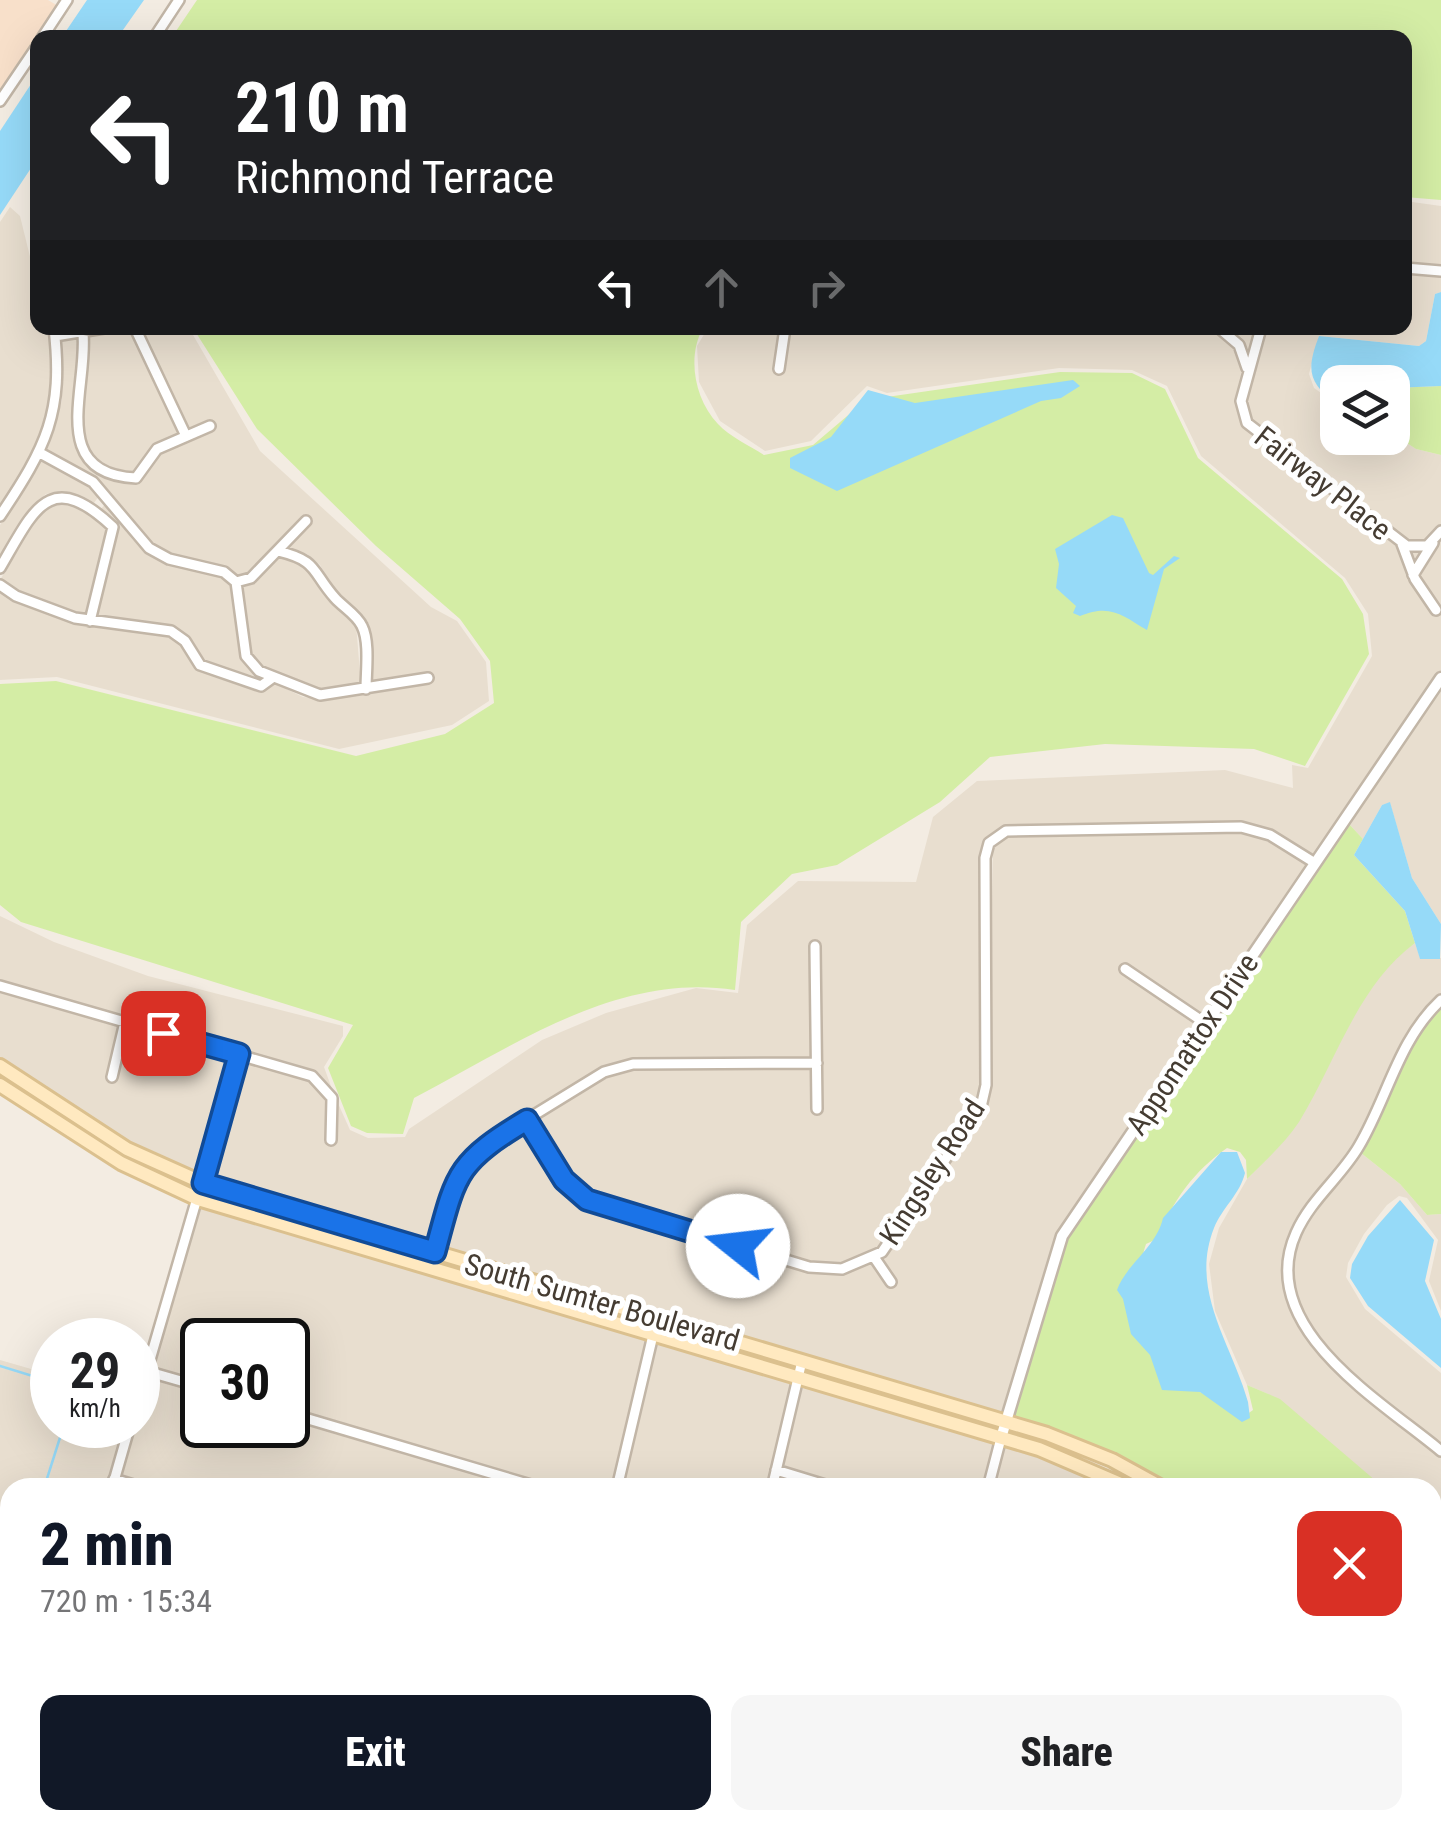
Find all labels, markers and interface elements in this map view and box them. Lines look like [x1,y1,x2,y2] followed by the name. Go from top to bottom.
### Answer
[235,67,409,149] text: 210 m
[70,70,200,200] icon: left
[235,151,554,204] text: Richmond Terrace
[589,260,644,315] icon: left
[694,260,749,315] icon: ahead
[799,260,854,315] icon: right
[1320,365,1410,455] map controls
[1320,365,1410,455] button: layers
[1248,419,1398,547] street label: Fairway Place
[1118,947,1266,1141] street label: Appomattox Drive
[121,991,206,1076] pin
[136,1006,191,1061] icon: arrive
[872,1093,992,1251] street label: Kingsley Road
[686,1194,790,1298] position arrow
[460,1246,744,1358] street label: South Sumter Boulevard
[180,1318,310,1448] speed limit sign: 30
[70,1342,120,1400] text: 29
[69,1394,121,1423] text: km/h
[40,1509,174,1580] text: 2 min
[1297,1511,1402,1616] button: close
[40,1582,212,1620] text: 720 m · 15:34
[40,1695,711,1810] button: Exit
[731,1695,1402,1810] button: Share

